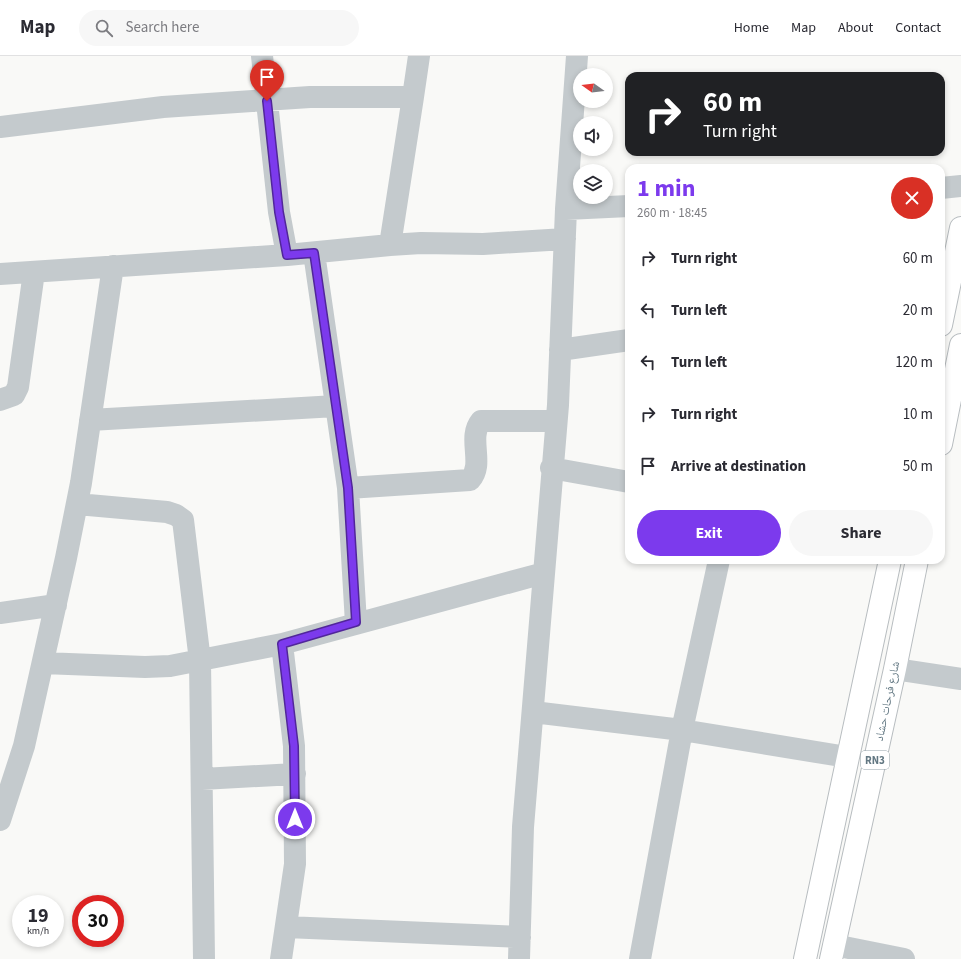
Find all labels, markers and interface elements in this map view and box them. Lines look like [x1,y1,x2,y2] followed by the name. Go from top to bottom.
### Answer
[79,10,359,46] search box
[20,14,55,41] text: Map
[93,17,115,39] icon: search
[125,17,199,38] text: Search here
[734,18,769,38] text: Home
[791,18,816,38] text: Map
[838,18,873,38] text: About
[895,18,941,38] text: Contact
[250,60,284,101] pin
[256,66,278,88] icon: arrive
[573,68,613,108] north arrow
[573,68,613,204] map controls
[703,82,762,122] text: 60 m
[637,88,689,140] icon: right
[573,116,613,156] button: sound
[703,119,777,144] text: Turn right
[573,164,613,204] button: layers
[637,171,695,206] text: 1 min
[891,177,933,219] button: close
[637,204,707,222] text: 260 m · 18:45
[637,247,659,269] icon: right
[671,248,737,269] text: Turn right
[903,248,933,269] text: 60 m
[637,299,659,321] icon: left
[671,300,727,321] text: Turn left
[903,300,933,321] text: 20 m
[637,351,659,373] icon: left
[671,352,727,373] text: Turn left
[895,352,933,373] text: 120 m
[637,403,659,425] icon: right
[671,404,737,425] text: Turn right
[903,404,933,425] text: 10 m
[637,455,659,477] icon: arrive
[671,456,806,477] text: Arrive at destination
[903,456,933,477] text: 50 m
[637,510,781,556] button: Exit
[789,510,933,556] button: Share
[871,660,904,743] street label: شارع فرحات حشاد
[861,751,889,769] road number: RN3
[274,798,316,840] position arrow
[72,895,124,947] speed limit sign: 30
[27,902,49,930] text: 19
[27,924,49,938] text: km/h

